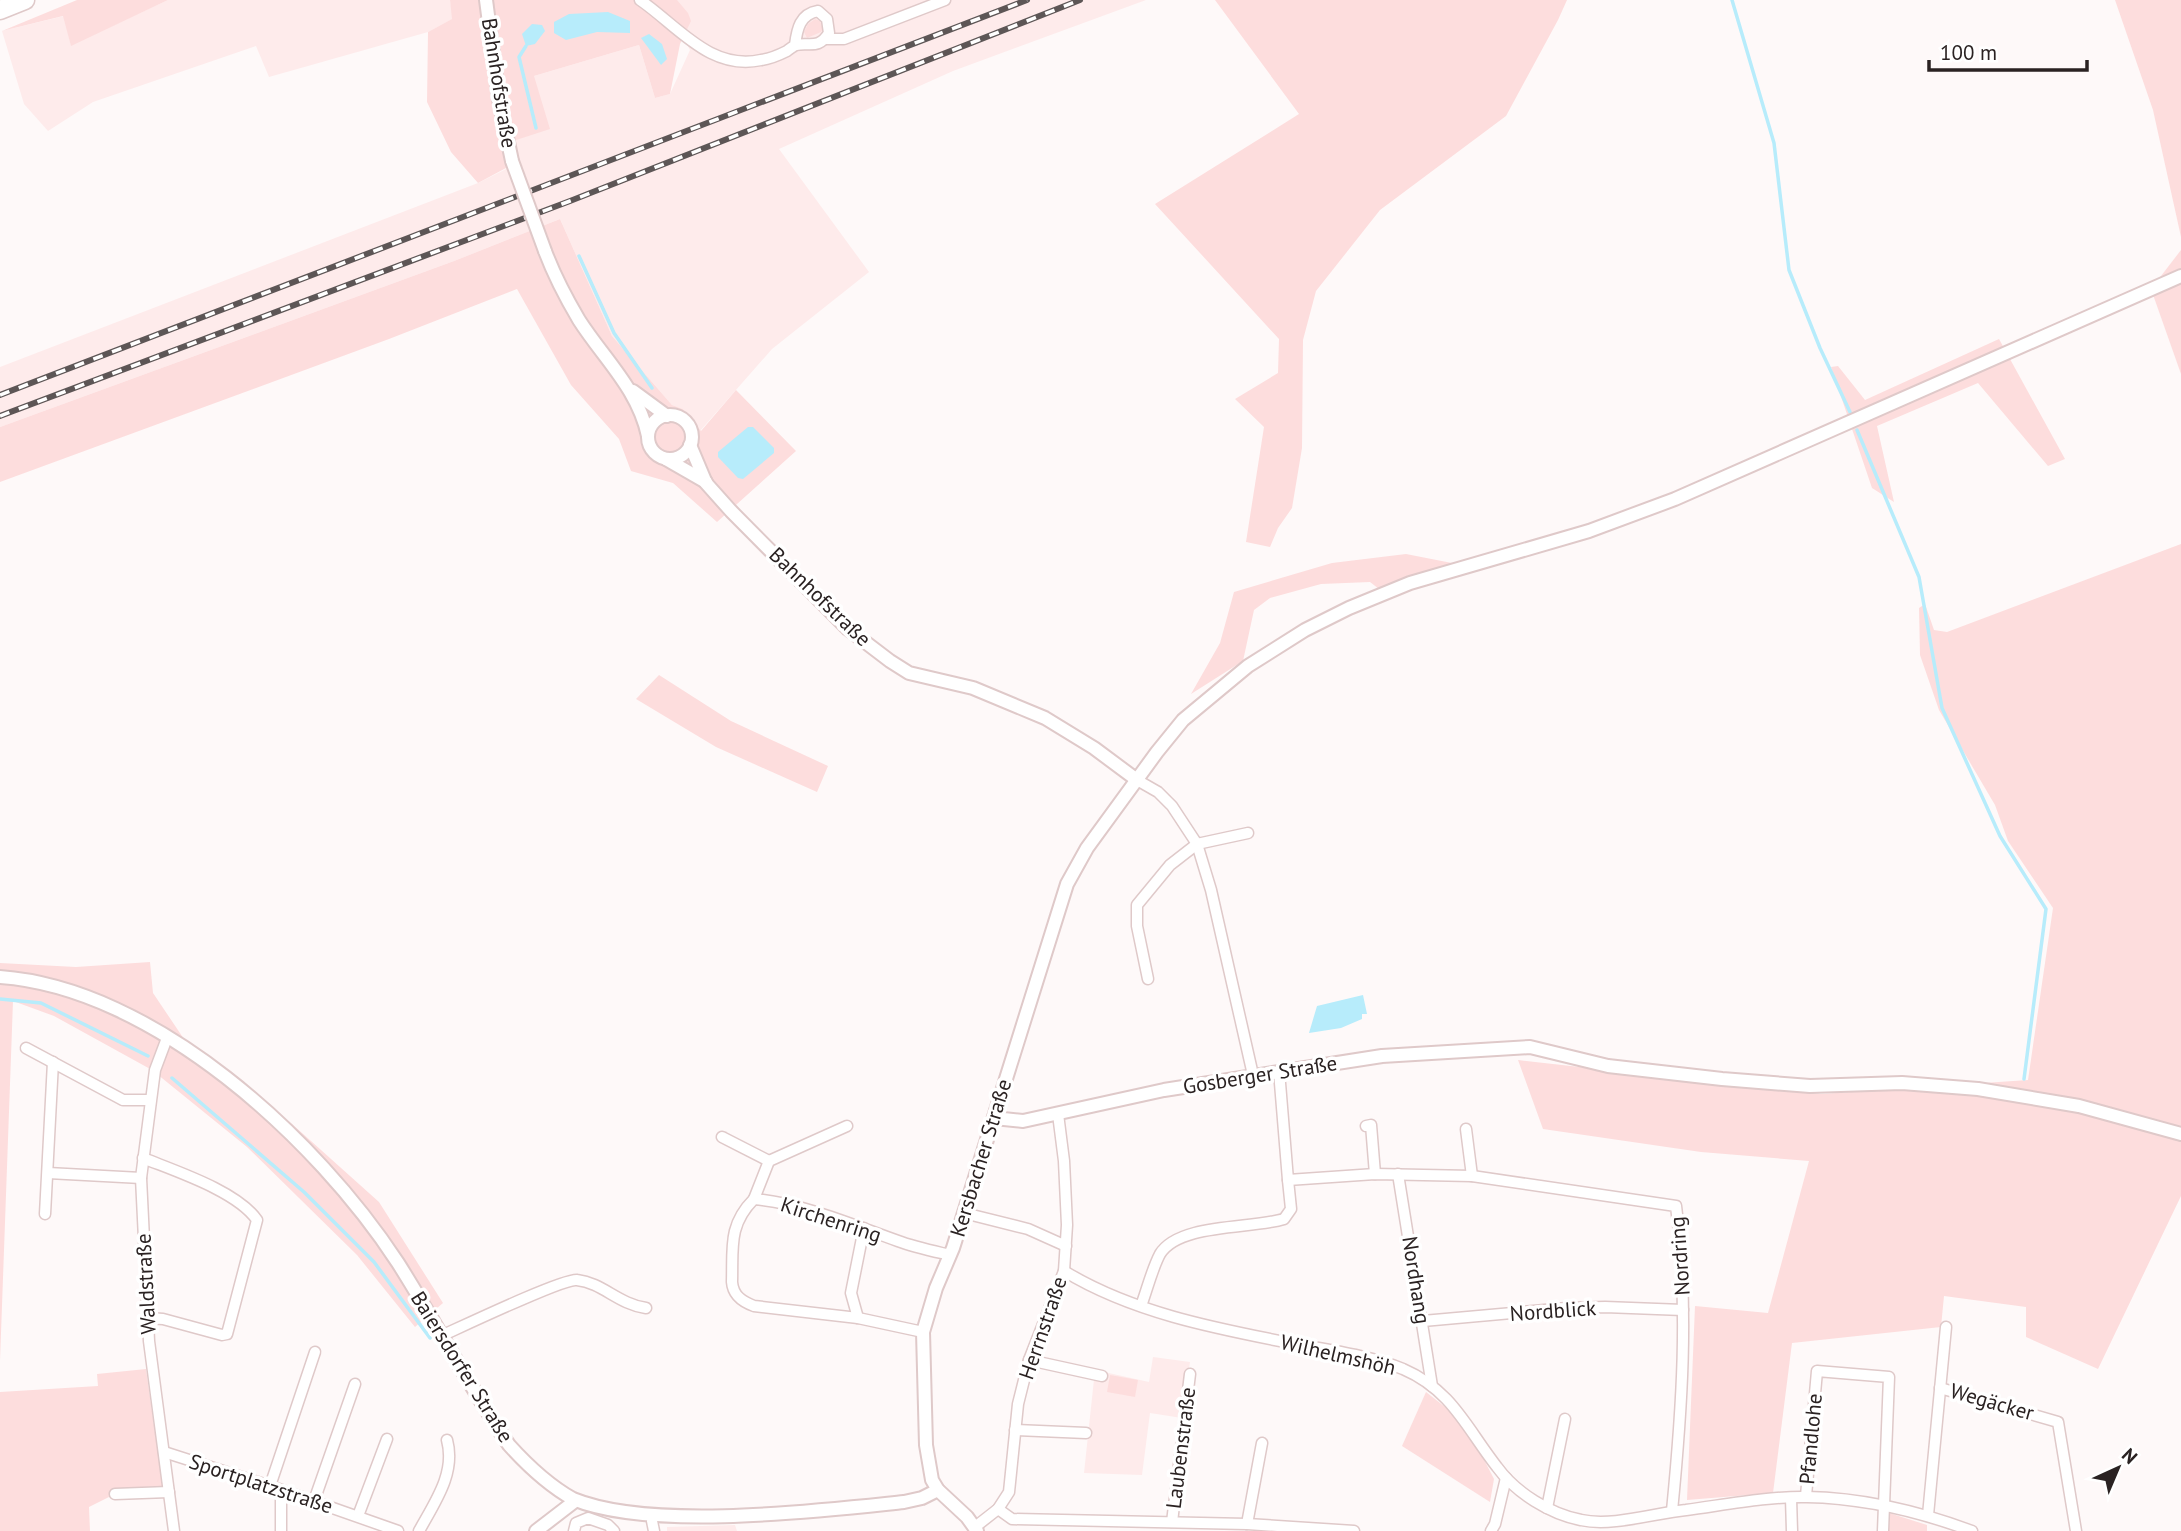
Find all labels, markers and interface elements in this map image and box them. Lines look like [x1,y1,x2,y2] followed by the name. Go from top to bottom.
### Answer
[476,16,523,150] street label: Bahnhofstraße
[1929,28,2086,72] scale bar
[1940,39,1997,66] text: 100 m
[764,541,877,652] street label: Bahnhofstraße
[1181,1049,1339,1100] street label: Gosberger Straße
[944,1076,1017,1240] street label: Kersbacher Straße
[777,1191,885,1248] street label: Kirchenring
[1663,1216,1696,1297] street label: Nordring
[129,1233,162,1335] street label: Waldstraße
[1396,1234,1437,1326] street label: Nordhang
[1012,1273,1073,1383] street label: Herrnstraße
[405,1286,520,1447] street label: Baiersdorfer Straße
[1509,1294,1597,1327] street label: Nordblick
[1278,1328,1398,1381] street label: Wilhelmshöh
[1947,1377,2037,1426] street label: Wegäcker
[1160,1386,1201,1510] street label: Laubenstraße
[1793,1392,1828,1486] street label: Pfandlohe
[2083,1433,2153,1503] north arrow
[2117,1443,2143,1469] text: N
[186,1448,337,1519] street label: Sportplatzstraße

